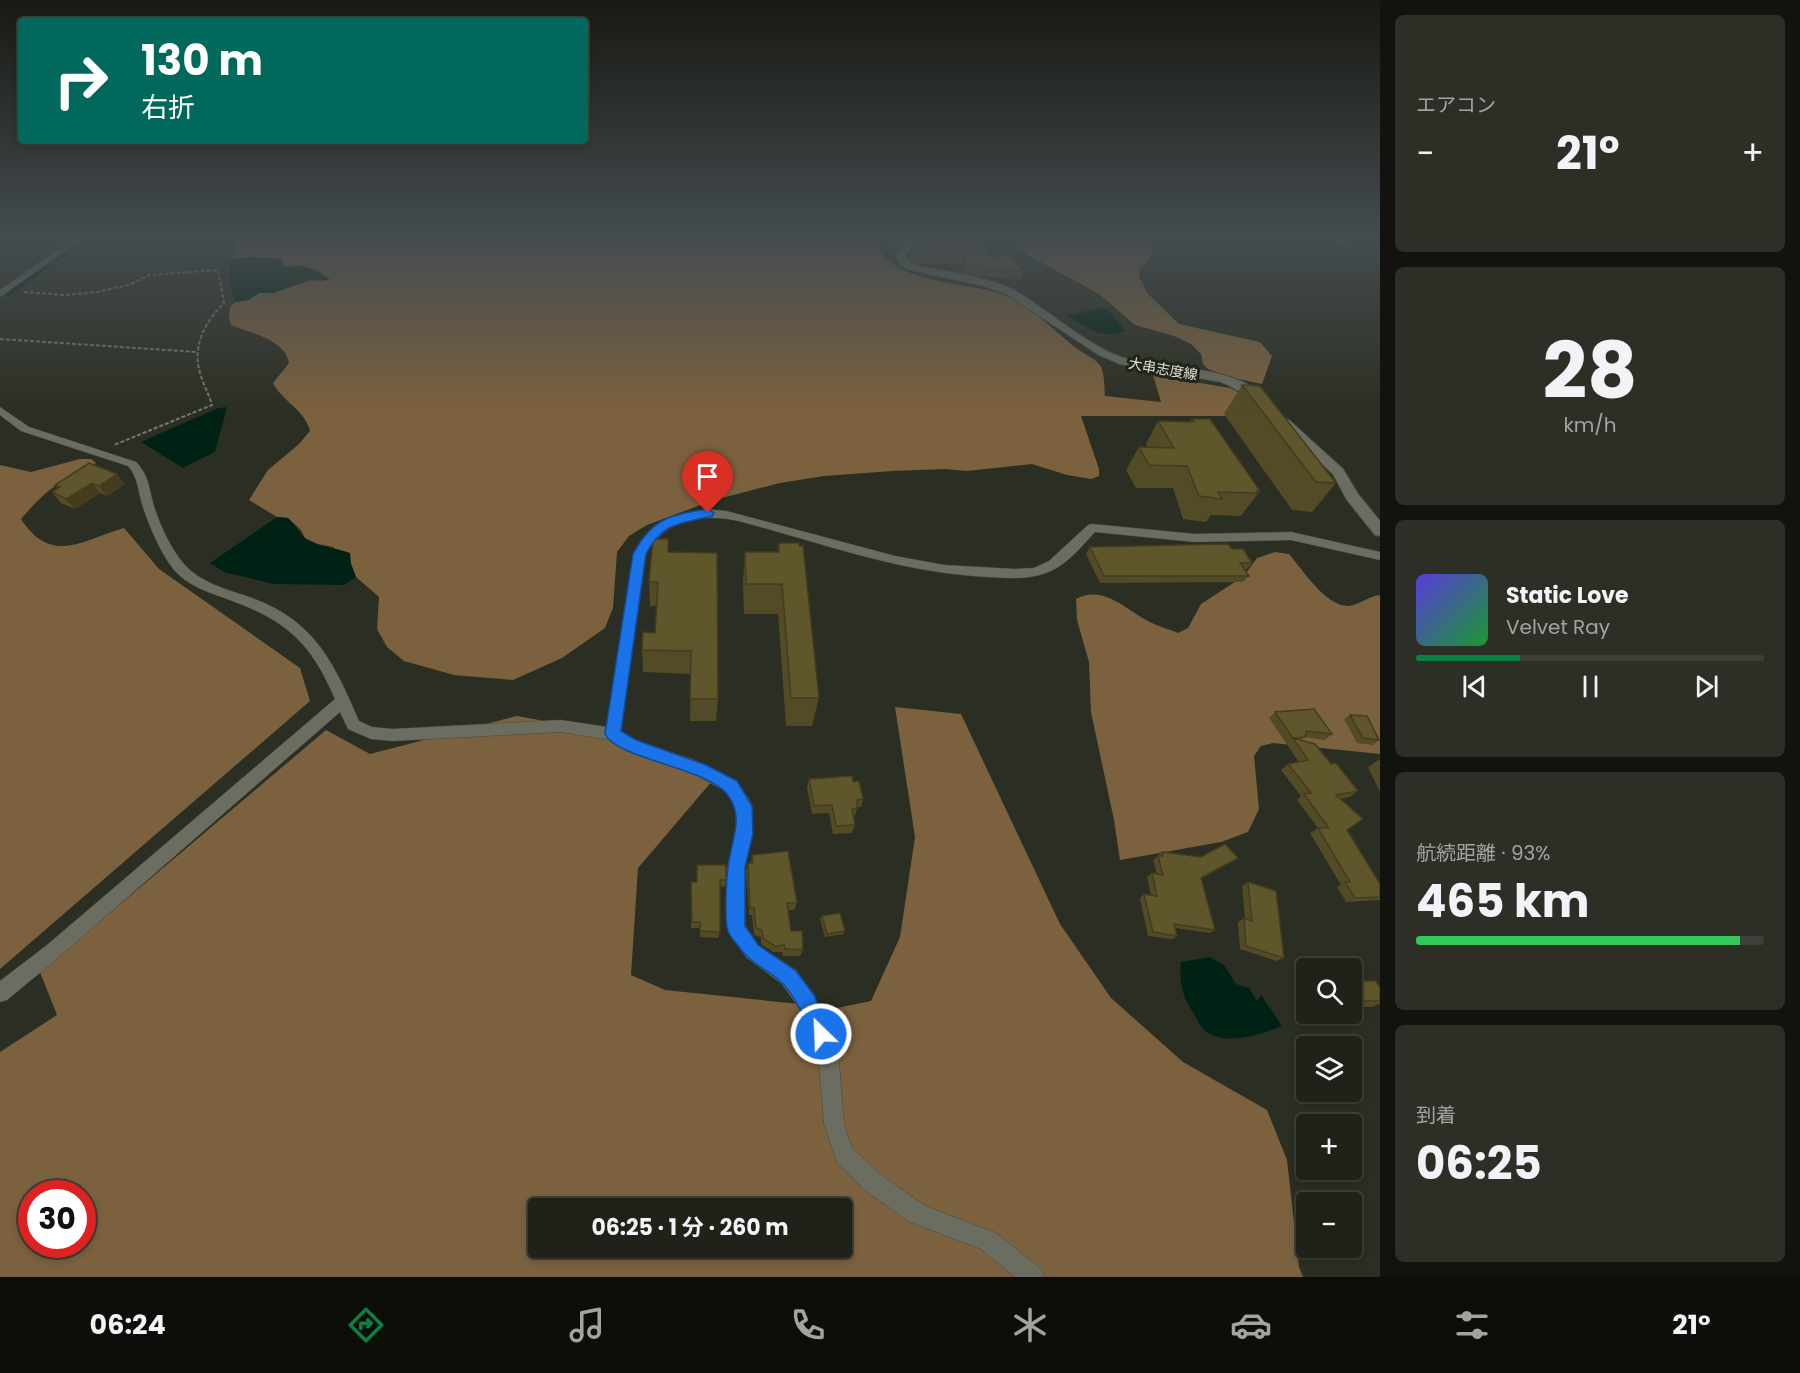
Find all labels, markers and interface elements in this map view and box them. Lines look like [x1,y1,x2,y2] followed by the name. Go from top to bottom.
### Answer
[141,31,263,90] text: 130 m
[42,42,120,120] icon: right
[141,89,195,126] text: 右折
[1416,91,1496,119] text: エアコン
[1556,122,1620,185] text: 21°
[1416,130,1434,177] text: −
[1741,130,1764,177] text: +
[1542,316,1638,425] text: 28
[1127,353,1199,385] street label: 大串志度線
[1563,411,1617,439] text: km/h
[682,451,733,513] pin
[691,460,724,493] icon: arrive
[1506,580,1629,611] text: Static Love
[1506,613,1610,641] text: Velvet Ray
[1458,670,1491,703] icon: previous
[1574,670,1607,703] icon: pause
[1690,670,1723,703] icon: next
[1416,839,1550,867] text: 航続距離 · 93%
[1416,870,1589,933] text: 465 km
[1296,958,1362,1258] map controls
[1296,958,1362,1024] button: search
[789,1002,853,1066] position arrow
[1296,1036,1362,1102] button: layers
[1416,1101,1456,1129] text: 到着
[1296,1114,1362,1180] button: +
[1416,1132,1542,1195] text: 06:25
[18,1180,96,1258] speed limit sign: 30
[1296,1192,1362,1258] button: −
[591,1212,789,1243] text: 06:25 · 1 分 · 260 m
[345,1304,387,1346] icon: directions
[566,1304,608,1346] icon: music
[787,1304,829,1346] icon: phone
[1009,1304,1051,1346] icon: climate
[1230,1304,1272,1346] icon: car
[1451,1304,1493,1346] icon: filters
[90,1306,166,1343] text: 06:24
[1672,1306,1710,1343] text: 21°

